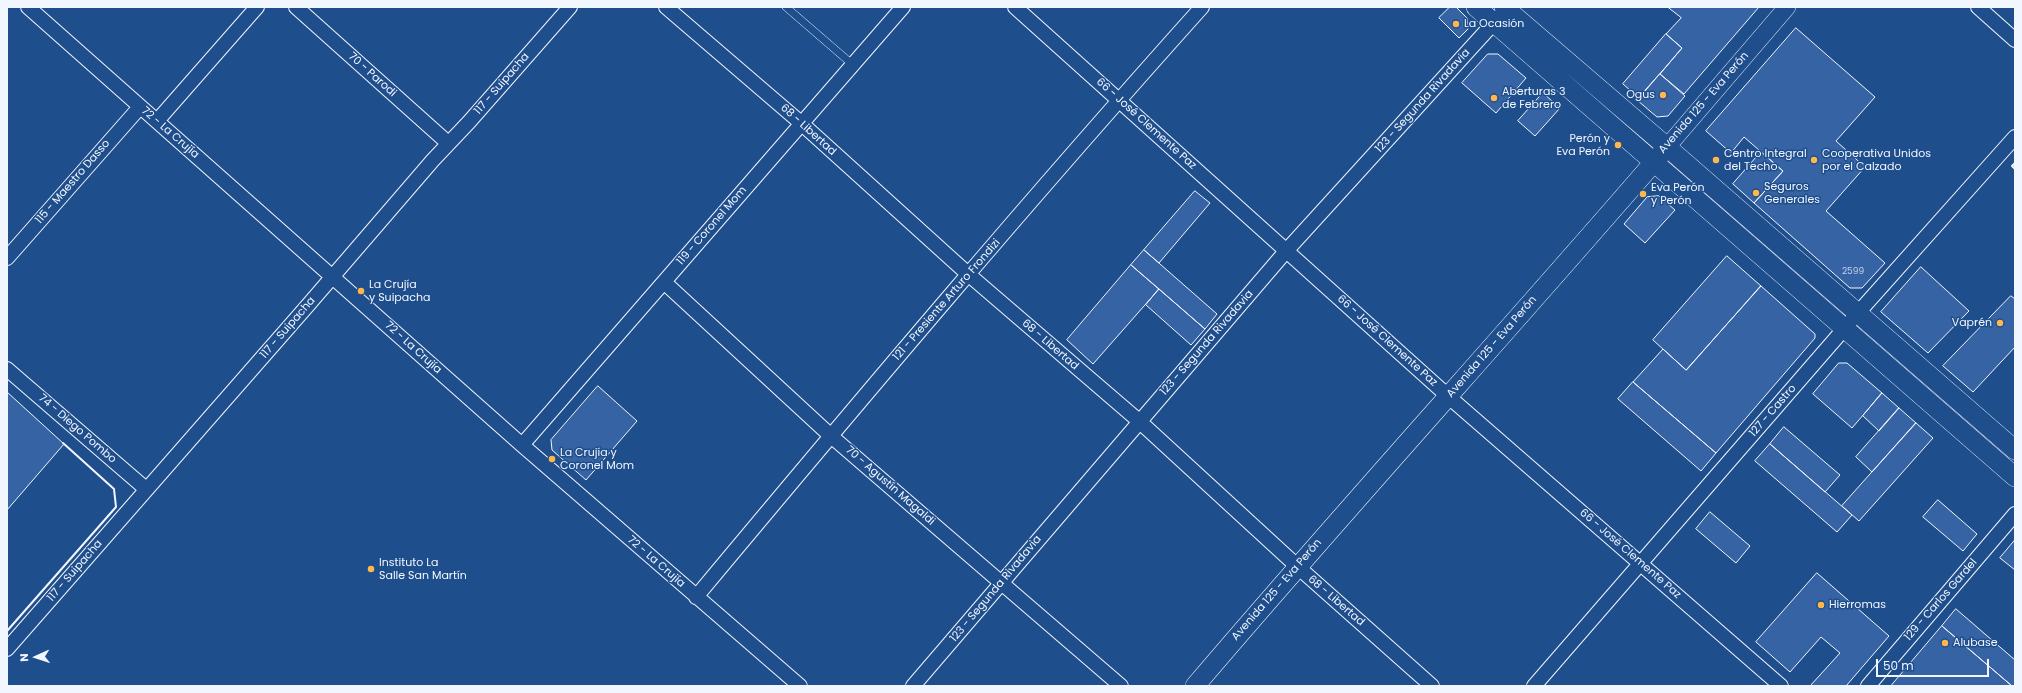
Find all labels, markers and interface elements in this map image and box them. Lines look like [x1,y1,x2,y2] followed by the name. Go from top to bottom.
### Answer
[1464,17,1524,31] place label: La Ocasión
[1451,19,1461,29] marker: La Ocasión
[1373,46,1473,156] street label: 123 - Segunda Rivadavia
[345,50,399,100] street label: 70 - Parodi
[1656,50,1752,156] street label: Avenida 125 - Eva Perón
[472,51,532,117] street label: 117 - Suipacha
[1093,76,1199,172] street label: 66 - José Clemente Paz
[1502,85,1566,111] place label: Aberturas 3 de Febrero
[1626,88,1655,102] place label: Ogus
[1658,90,1668,100] marker: Ogus
[1489,93,1499,103] marker: Aberturas 3 de Febrero
[777,101,839,159] street label: 68 - Libertad
[139,104,201,162] street label: 72 - La Crujía
[1556,132,1610,158] place label: Perón y Eva Perón
[33,137,113,227] street label: 115 - Maestro Dasso
[1613,140,1623,150] marker: Perón y Eva Perón
[1724,147,1807,173] place label: Centro Integral del Techo
[1822,147,1931,173] place label: Cooperativa Unidos por el Calzado
[1711,155,1721,165] marker: Centro Integral del Techo
[1809,155,1819,165] marker: Cooperativa Unidos por el Calzado
[1764,180,1820,206] place label: Seguros Generales
[1651,181,1705,207] place label: Eva Perón y Perón
[674,184,750,268] street label: 119 - Coronel Mom
[1751,188,1761,198] marker: Seguros Generales
[1638,189,1648,199] marker: Eva Perón y Perón
[891,236,1003,364] street label: 121 - Presiente Arturo Frondizi
[1842,267,1864,277] house number: 2599
[369,278,430,304] place label: La Crujía y Suipacha
[356,286,366,296] marker: La Crujía y Suipacha
[1158,288,1256,398] street label: 123 - Segunda Rivadavia
[1334,293,1440,389] street label: 66 - José Clemente Paz
[1444,294,1540,400] street label: Avenida 125 - Eva Perón
[258,295,318,361] street label: 117 - Suipacha
[1952,316,1992,330] place label: Vaprén
[1019,317,1081,373] street label: 68 - Libertad
[1995,318,2005,328] marker: Vaprén
[382,319,444,377] street label: 72 - La Crujía
[1747,382,1799,440] street label: 127 - Castro
[35,392,119,466] street label: 74 - Diego Pombo
[843,444,937,528] street label: 70 - Agustín Magaldi
[560,446,634,472] place label: La Crujía y Coronel Mom
[547,454,557,464] marker: La Crujía y Coronel Mom
[1577,506,1683,602] street label: 66 - José Clemente Paz
[625,533,687,591] street label: 72 - La Crujía
[948,533,1044,645] street label: 123 - Segunda Rivadavia
[1229,537,1325,643] street label: Avenida 125 - Eva Perón
[45,538,105,604] street label: 117 - Suipacha
[379,556,467,582] place label: Instituto La Salle San Martín
[1902,556,1980,644] street label: 129 - Carlos Gardel
[366,564,376,574] marker: Instituto La Salle San Martín
[1305,573,1367,629] street label: 68 - Libertad
[1829,598,1886,612] place label: Hierromas
[1816,600,1826,610] marker: Hierromas
[1953,636,1998,650] place label: Alubase
[16,637,56,677] north arrow
[1940,638,1950,648] marker: Alubase
[1878,651,1991,677] scale bar
[16,653,32,662] text: N
[1883,657,1914,674] text: 50 m

